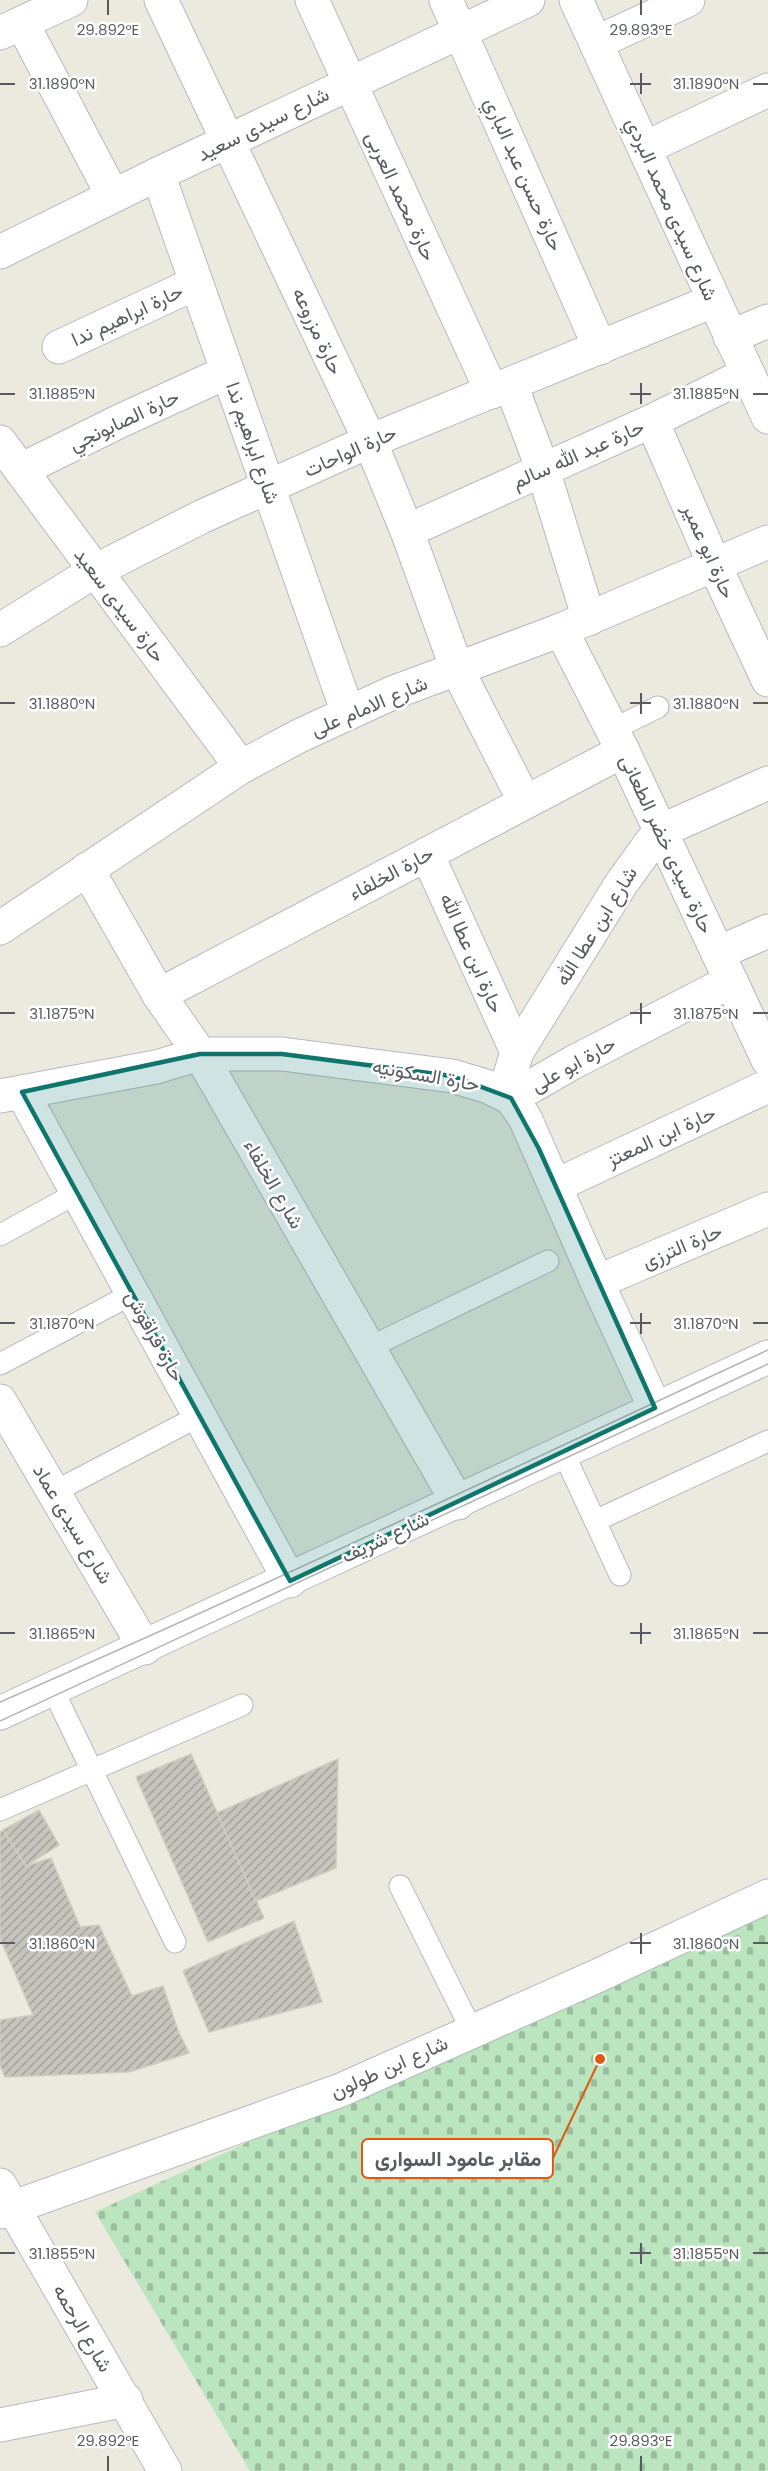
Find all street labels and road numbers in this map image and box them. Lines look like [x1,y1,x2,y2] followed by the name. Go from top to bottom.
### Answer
[192,80,334,168] street label: شارع سيدى سعيد
[475,93,570,257] street label: حارة حسن عبد الباري
[616,113,725,306] street label: شارع سيدى محمد البردي
[359,127,443,265] street label: حارة محمد العربى
[67,277,187,353] street label: حارة ابراهيم ندا
[286,283,350,379] street label: حارة مزروعه
[219,378,287,508] street label: شارع ابراهيم ندا
[64,382,185,460] street label: حارة الصابونجي
[508,412,648,496] street label: حارة عبد الله سالم
[299,418,401,484] street label: حارة الواحات
[675,498,742,603] street label: حارة ابو عمير
[68,542,172,668] street label: حارة سيدى سعيد
[306,669,432,743] street label: شارع الامام على
[613,750,721,938] street label: حارة سيدى خضر الطعانى
[344,839,438,907] street label: حارة الخلفاء
[548,861,644,991] street label: شارع ابن عطا الله
[433,889,511,1017] street label: حارة ابن عطا الله
[525,1029,621,1099] street label: حارة ابو على
[370,1052,482,1098] street label: حارة السكونيه
[601,1098,720,1174] street label: حارة ابن المعتز
[237,1134,311,1234] street label: شارع الخلفاء
[638,1217,726,1275] street label: حارة الترزى
[118,1285,192,1387] street label: حارة قراقوش
[26,1459,120,1589] street label: شارع سيدى عماد
[337,1504,433,1570] street label: شارع شريف
[326,2029,452,2105] street label: شارع ابن طولون
[47,2279,119,2377] street label: شارع الرحمه

